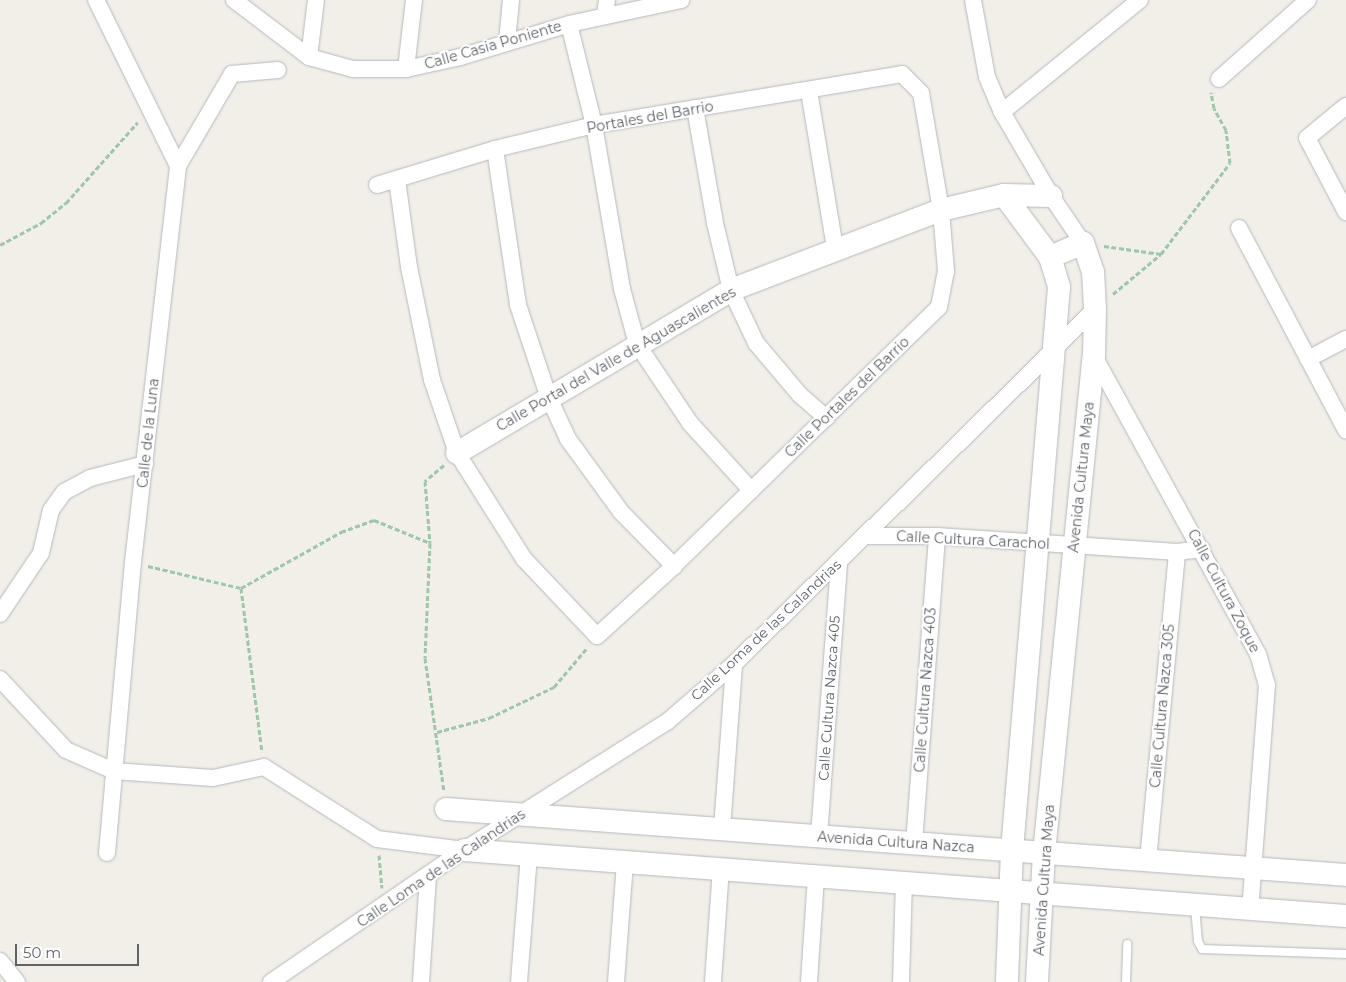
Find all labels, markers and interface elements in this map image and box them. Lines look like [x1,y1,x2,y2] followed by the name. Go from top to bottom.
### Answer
[422,17,564,73] street label: Calle Casia Poniente
[585,98,715,136] street label: Portales del Barrio
[493,283,739,435] street label: Calle Portal del Valle de Aguascalientes
[781,333,913,461] street label: Calle Portales del Barrio
[134,377,162,489] street label: Calle de la Luna
[1065,401,1097,553] street label: Avenida Cultura Maya
[1184,526,1264,656] street label: Calle Cultura Zoque
[896,528,1050,552] street label: Calle Cultura Carachol
[688,556,844,704] street label: Calle Loma de las Calandrias
[911,607,939,773] street label: Calle Cultura Nazca 403
[815,615,843,781] street label: Calle Cultura Nazca 405
[1146,624,1178,788] street label: Calle Cultura Nazca 305
[1030,804,1058,956] street label: Avenida Cultura Maya
[354,805,528,931] street label: Calle Loma de las Calandrias
[817,828,975,856] street label: Avenida Cultura Nazca
[18,934,141,966] scale bar
[23,943,61,962] text: 50 m

